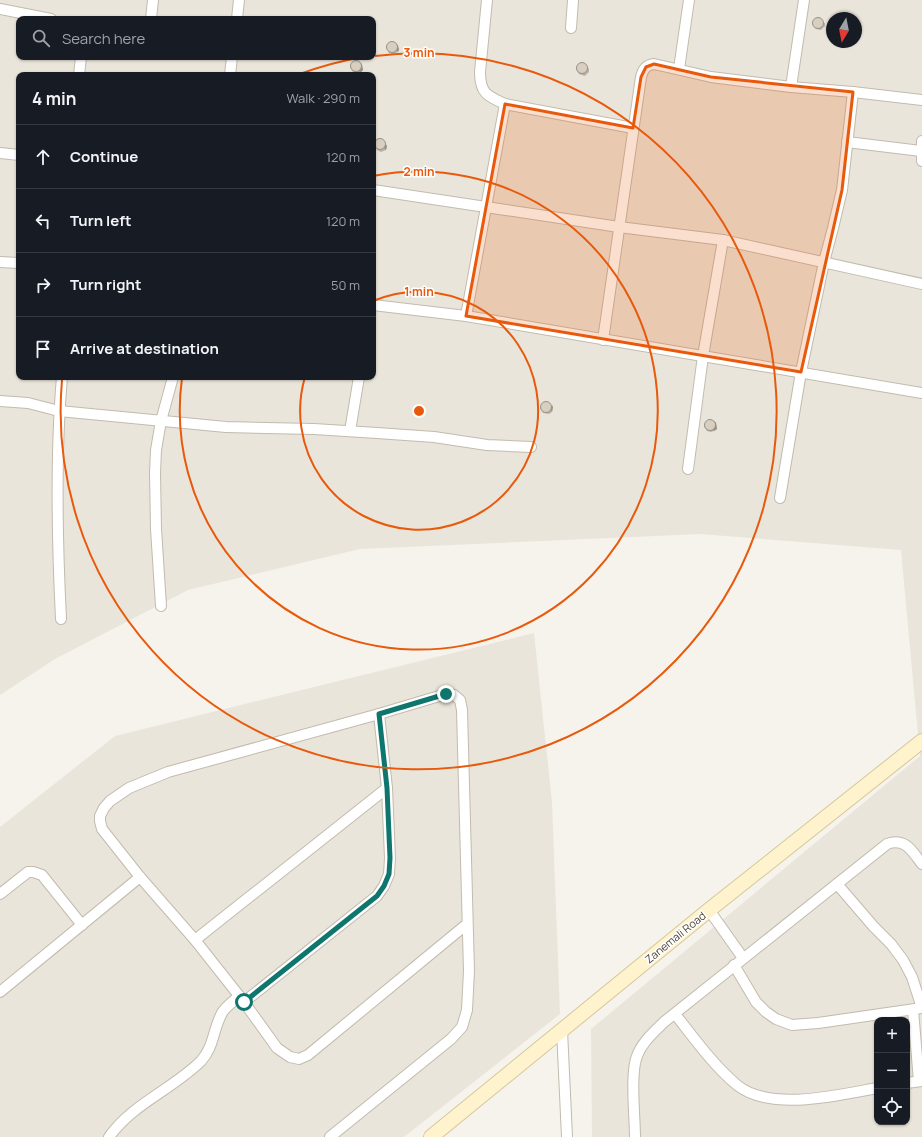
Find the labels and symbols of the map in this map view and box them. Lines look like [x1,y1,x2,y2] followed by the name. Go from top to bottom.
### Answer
[826,12,862,48] north arrow
[403,44,435,61] text: 3 min
[403,163,435,180] text: 2 min
[404,283,434,300] text: 1 min
[412,404,426,418] centre of rings
[437,685,455,703] route end
[641,908,709,966] street label: Zanemali Road
[235,993,253,1011] route start

